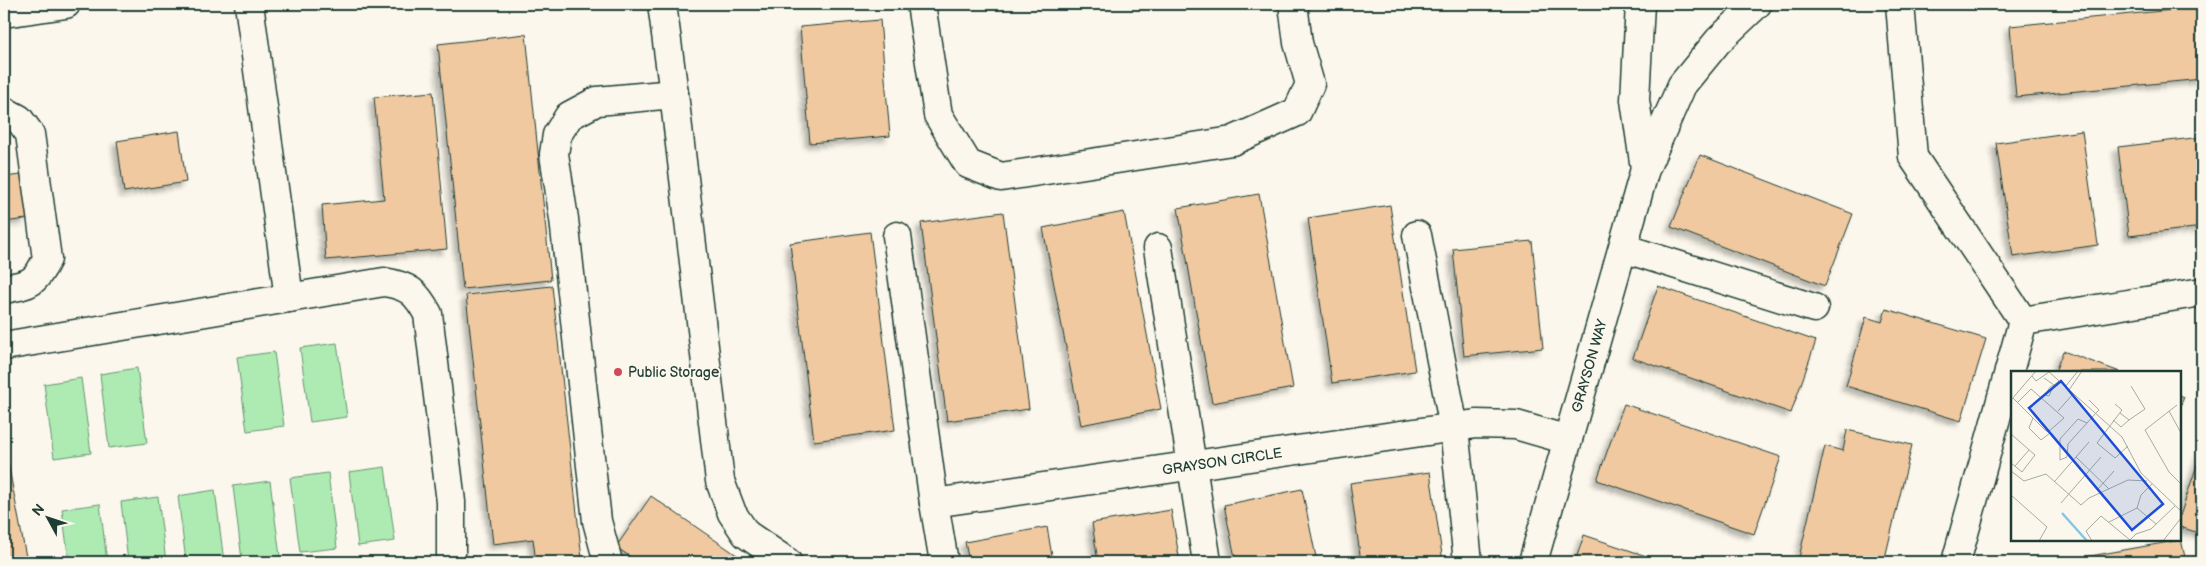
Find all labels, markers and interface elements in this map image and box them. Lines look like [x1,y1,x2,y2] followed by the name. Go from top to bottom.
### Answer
[1568,317,1611,414] street label: GRAYSON WAY
[628,364,719,381] place label: Public Storage
[612,366,624,378] marker: Public Storage
[2011,371,2181,541] inset map
[1161,444,1283,479] street label: GRAYSON CIRCLE
[22,494,72,544] north arrow
[29,500,48,519] text: N

